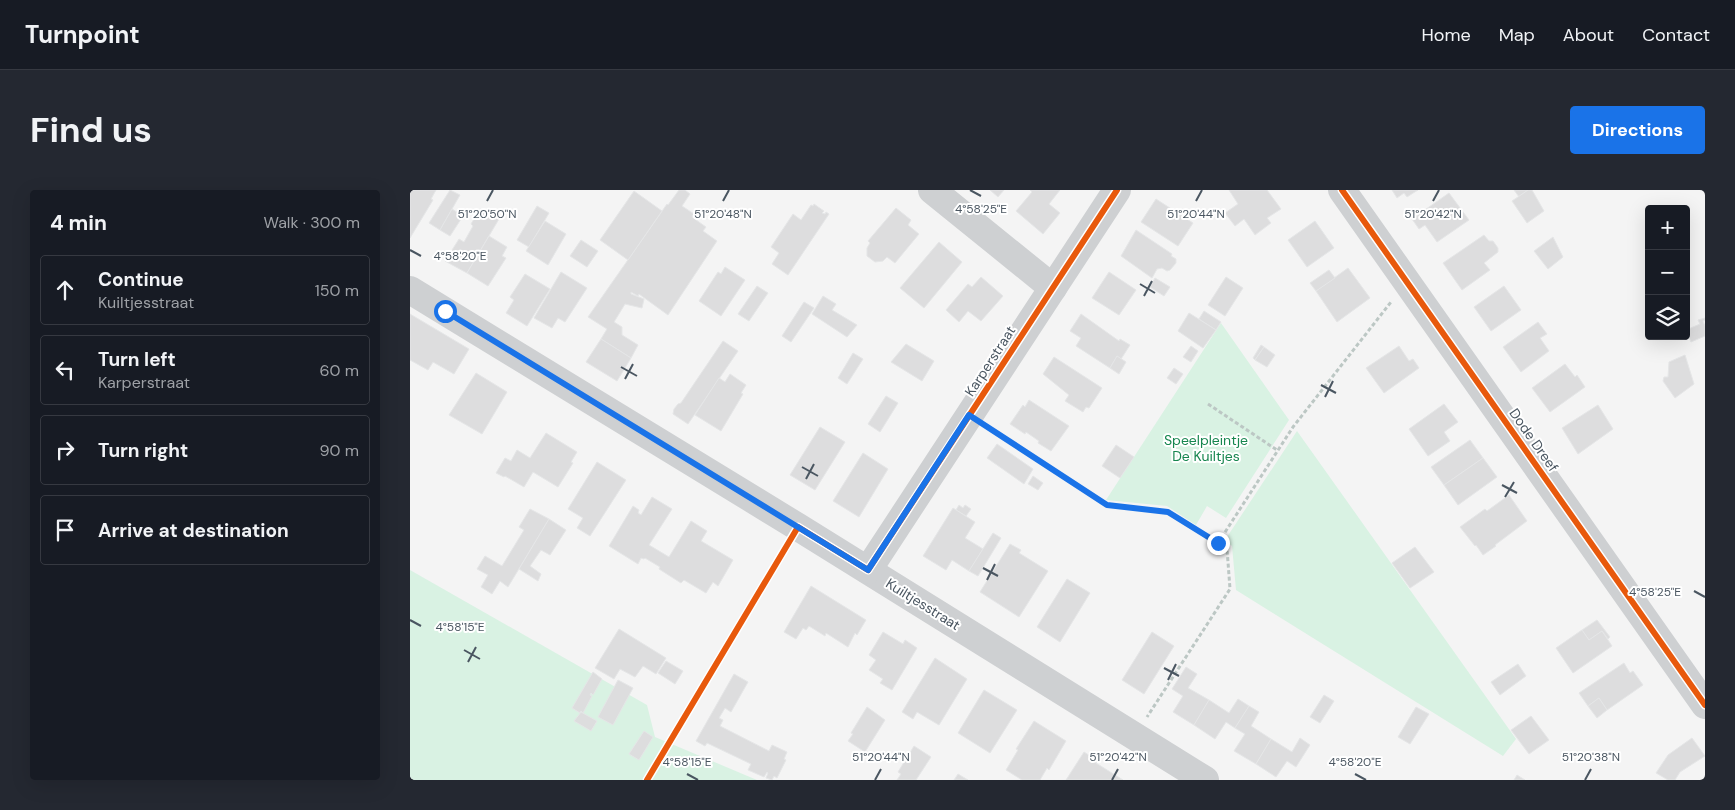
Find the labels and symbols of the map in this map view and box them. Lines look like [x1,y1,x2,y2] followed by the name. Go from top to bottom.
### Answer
[955,201,1007,217] text: 4°58'25"E
[457,206,517,222] text: 51°20'50"N
[694,206,752,222] text: 51°20'48"N
[1167,206,1225,222] text: 51°20'44"N
[1404,206,1462,222] text: 51°20'42"N
[433,248,487,264] text: 4°58'20"E
[434,300,457,323] route start
[961,322,1019,400] street label: Karperstraat
[1506,405,1563,475] street label: Dode Dreef
[1164,431,1248,465] park label: Speelpleintje De Kuiltjes
[1207,532,1230,555] route end
[883,574,963,634] street label: Kuiltjesstraat
[1629,584,1681,600] text: 4°58'25"E
[435,619,485,635] text: 4°58'15"E
[852,749,910,765] text: 51°20'44"N
[1089,749,1147,765] text: 51°20'42"N
[1562,749,1620,765] text: 51°20'38"N
[662,754,712,770] text: 4°58'15"E
[1328,754,1382,770] text: 4°58'20"E

